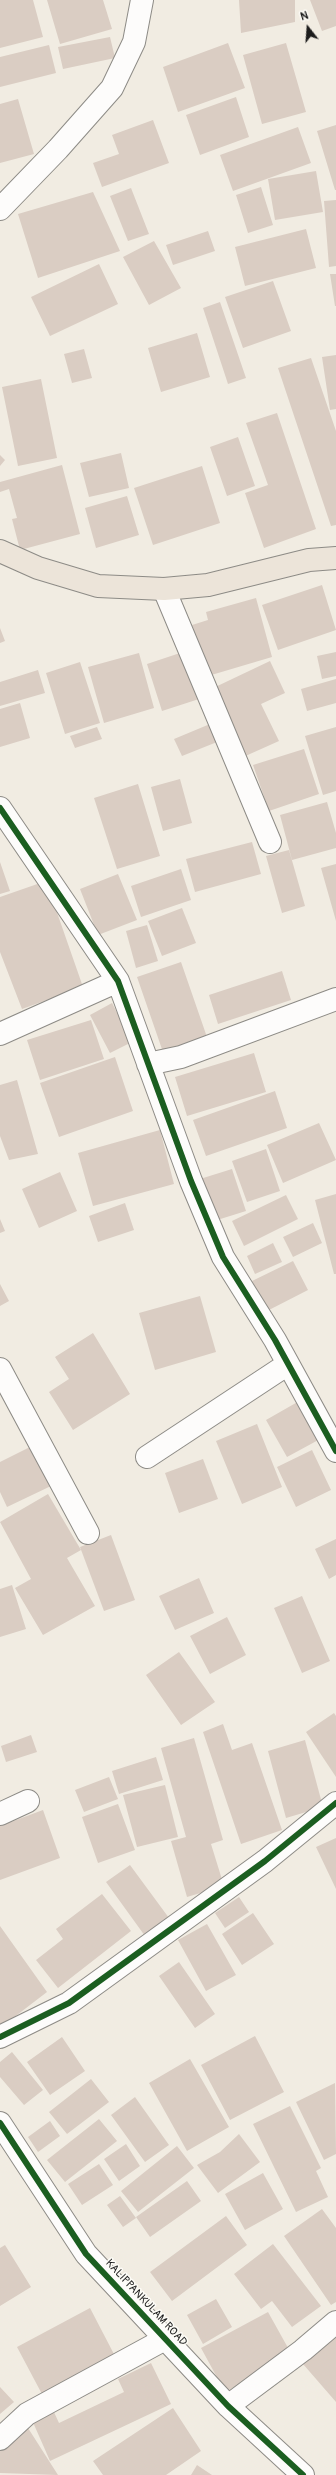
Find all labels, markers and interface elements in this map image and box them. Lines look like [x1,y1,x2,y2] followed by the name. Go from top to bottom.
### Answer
[288,8,328,48] north arrow
[299,9,310,23] text: N
[102,2257,190,2349] street label: KALIPPANKULAM ROAD

